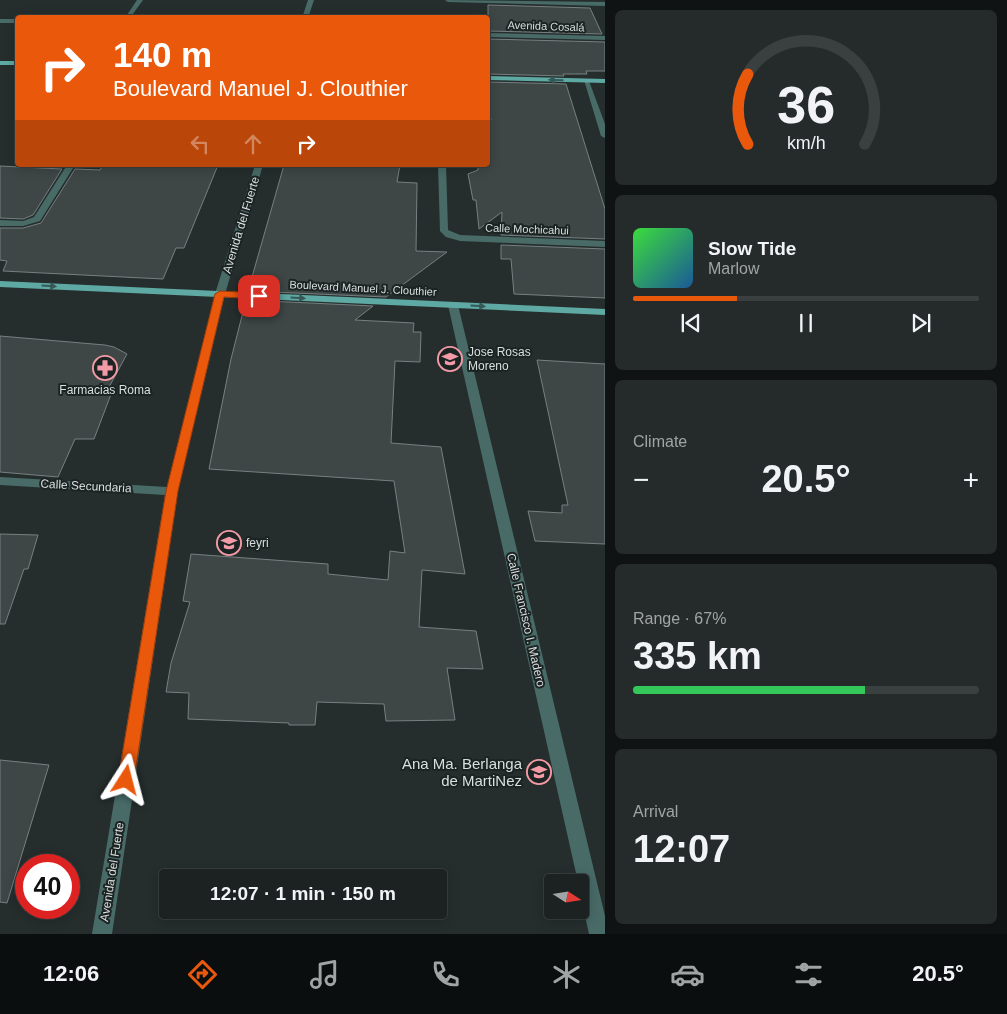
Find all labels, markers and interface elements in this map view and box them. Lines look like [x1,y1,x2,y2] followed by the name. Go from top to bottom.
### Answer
[507,19,585,33] street label: Avenida Cosalá
[30,35,95,100] icon: right
[113,35,212,74] text: 140 m
[548,75,564,83] one-way arrow
[113,76,408,101] text: Boulevard Manuel J. Clouthier
[777,76,835,134] text: 36
[186,130,214,158] icon: left
[239,130,267,158] icon: ahead
[292,130,320,158] icon: right
[787,133,825,153] text: km/h
[220,175,262,275] street label: Avenida del Fuerte
[485,222,569,236] street label: Calle Mochicahui
[708,238,796,259] text: Slow Tide
[708,260,760,277] text: Marlow
[238,275,280,317] pin
[289,278,437,298] street label: Boulevard Manuel J. Clouthier
[245,282,273,310] icon: arrive
[41,283,57,291] one-way arrow
[291,294,307,302] one-way arrow
[470,303,486,311] one-way arrow
[677,309,705,337] icon: previous
[792,309,820,337] icon: pause
[907,309,935,337] icon: next
[468,345,531,373] place label: Jose Rosas Moreno
[437,346,463,372] school or university icon: Jose Rosas Moreno
[92,355,118,381] pharmacy icon: Farmacias Roma
[59,383,151,397] place label: Farmacias Roma
[633,433,687,450] text: Climate
[761,458,851,500] text: 20.5°
[633,464,649,495] text: −
[963,464,979,495] text: +
[40,477,132,495] street label: Calle Secundaria
[216,530,242,556] school or university icon: feyri
[246,536,269,550] place label: feyri
[504,552,548,688] street label: Calle Francisco I. Madero
[633,610,726,627] text: Range · 67%
[633,635,762,677] text: 335 km
[99,753,151,805] position arrow
[402,755,523,789] place label: Ana Ma. Berlanga de MartiNez
[526,759,552,785] school or university icon: Ana Ma. Berlanga de MartiNez
[633,803,678,820] text: Arrival
[97,821,127,923] street label: Avenida del Fuerte
[633,828,730,870] text: 12:07
[15,854,80,919] speed limit sign: 40
[544,874,589,919] north arrow
[544,874,589,919] map controls
[210,883,396,904] text: 12:07 · 1 min · 150 m
[185,957,220,992] icon: directions
[307,957,342,992] icon: music
[428,957,463,992] icon: phone
[549,957,584,992] icon: climate
[670,957,705,992] icon: car
[791,957,826,992] icon: filters
[43,961,99,986] text: 12:06
[912,961,964,986] text: 20.5°

